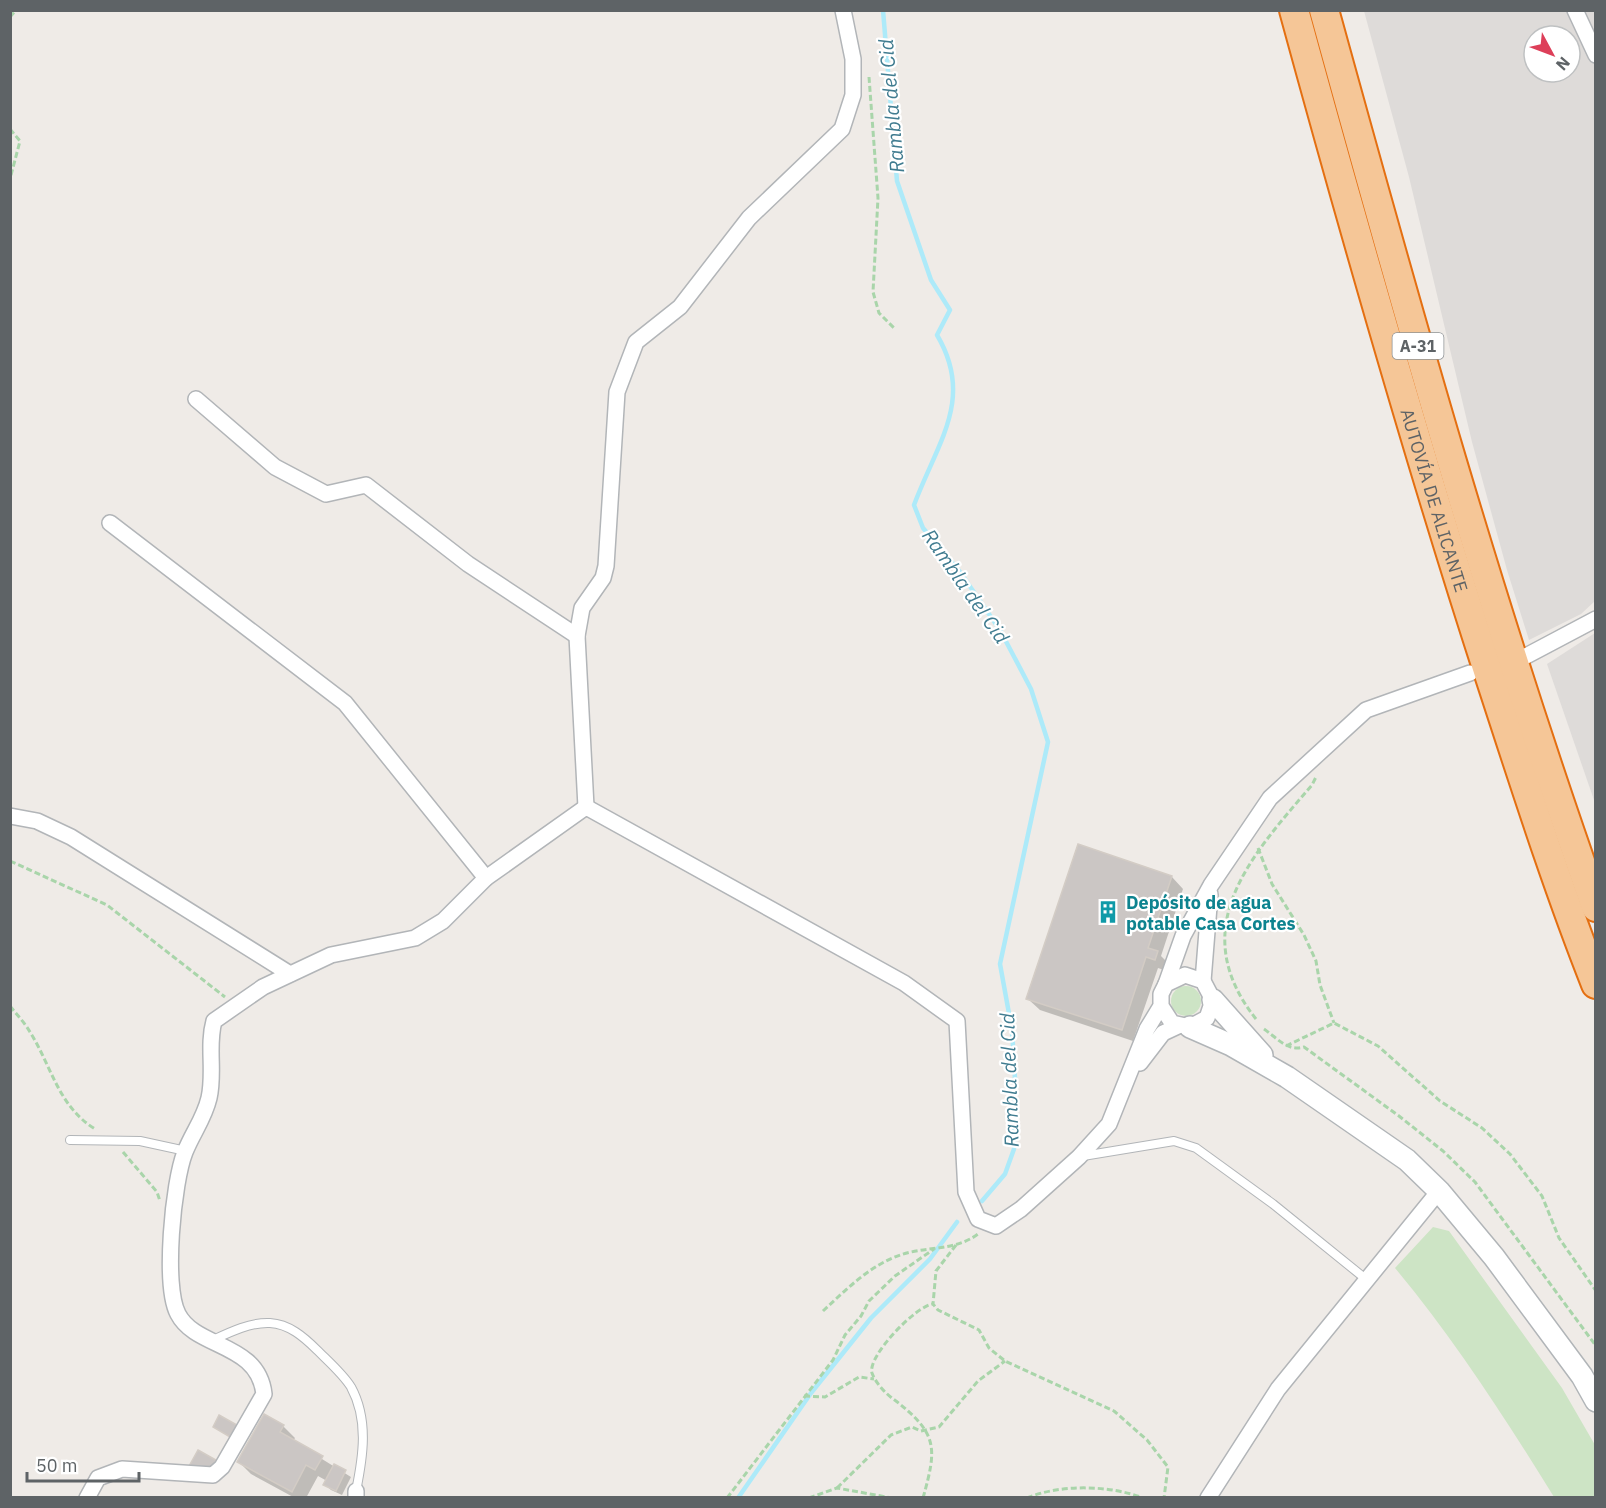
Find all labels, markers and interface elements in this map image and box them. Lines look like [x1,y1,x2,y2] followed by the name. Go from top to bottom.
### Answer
[1522,24,1582,84] north arrow
[872,38,910,174] water label: Rambla del Cid
[1552,53,1575,75] text: N
[1392,333,1444,359] road number: A-31
[1396,406,1474,595] street label: AUTOVÍA DE ALICANTE
[916,523,1016,649] water label: Rambla del Cid
[1126,891,1296,935] place label: Depósito de agua potable Casa Cortes
[1095,899,1121,925] building icon: Depósito de agua potable Casa Cortes
[993,1012,1025,1148] water label: Rambla del Cid
[27,1445,140,1483] scale bar
[36,1454,78,1477] text: 50 m

